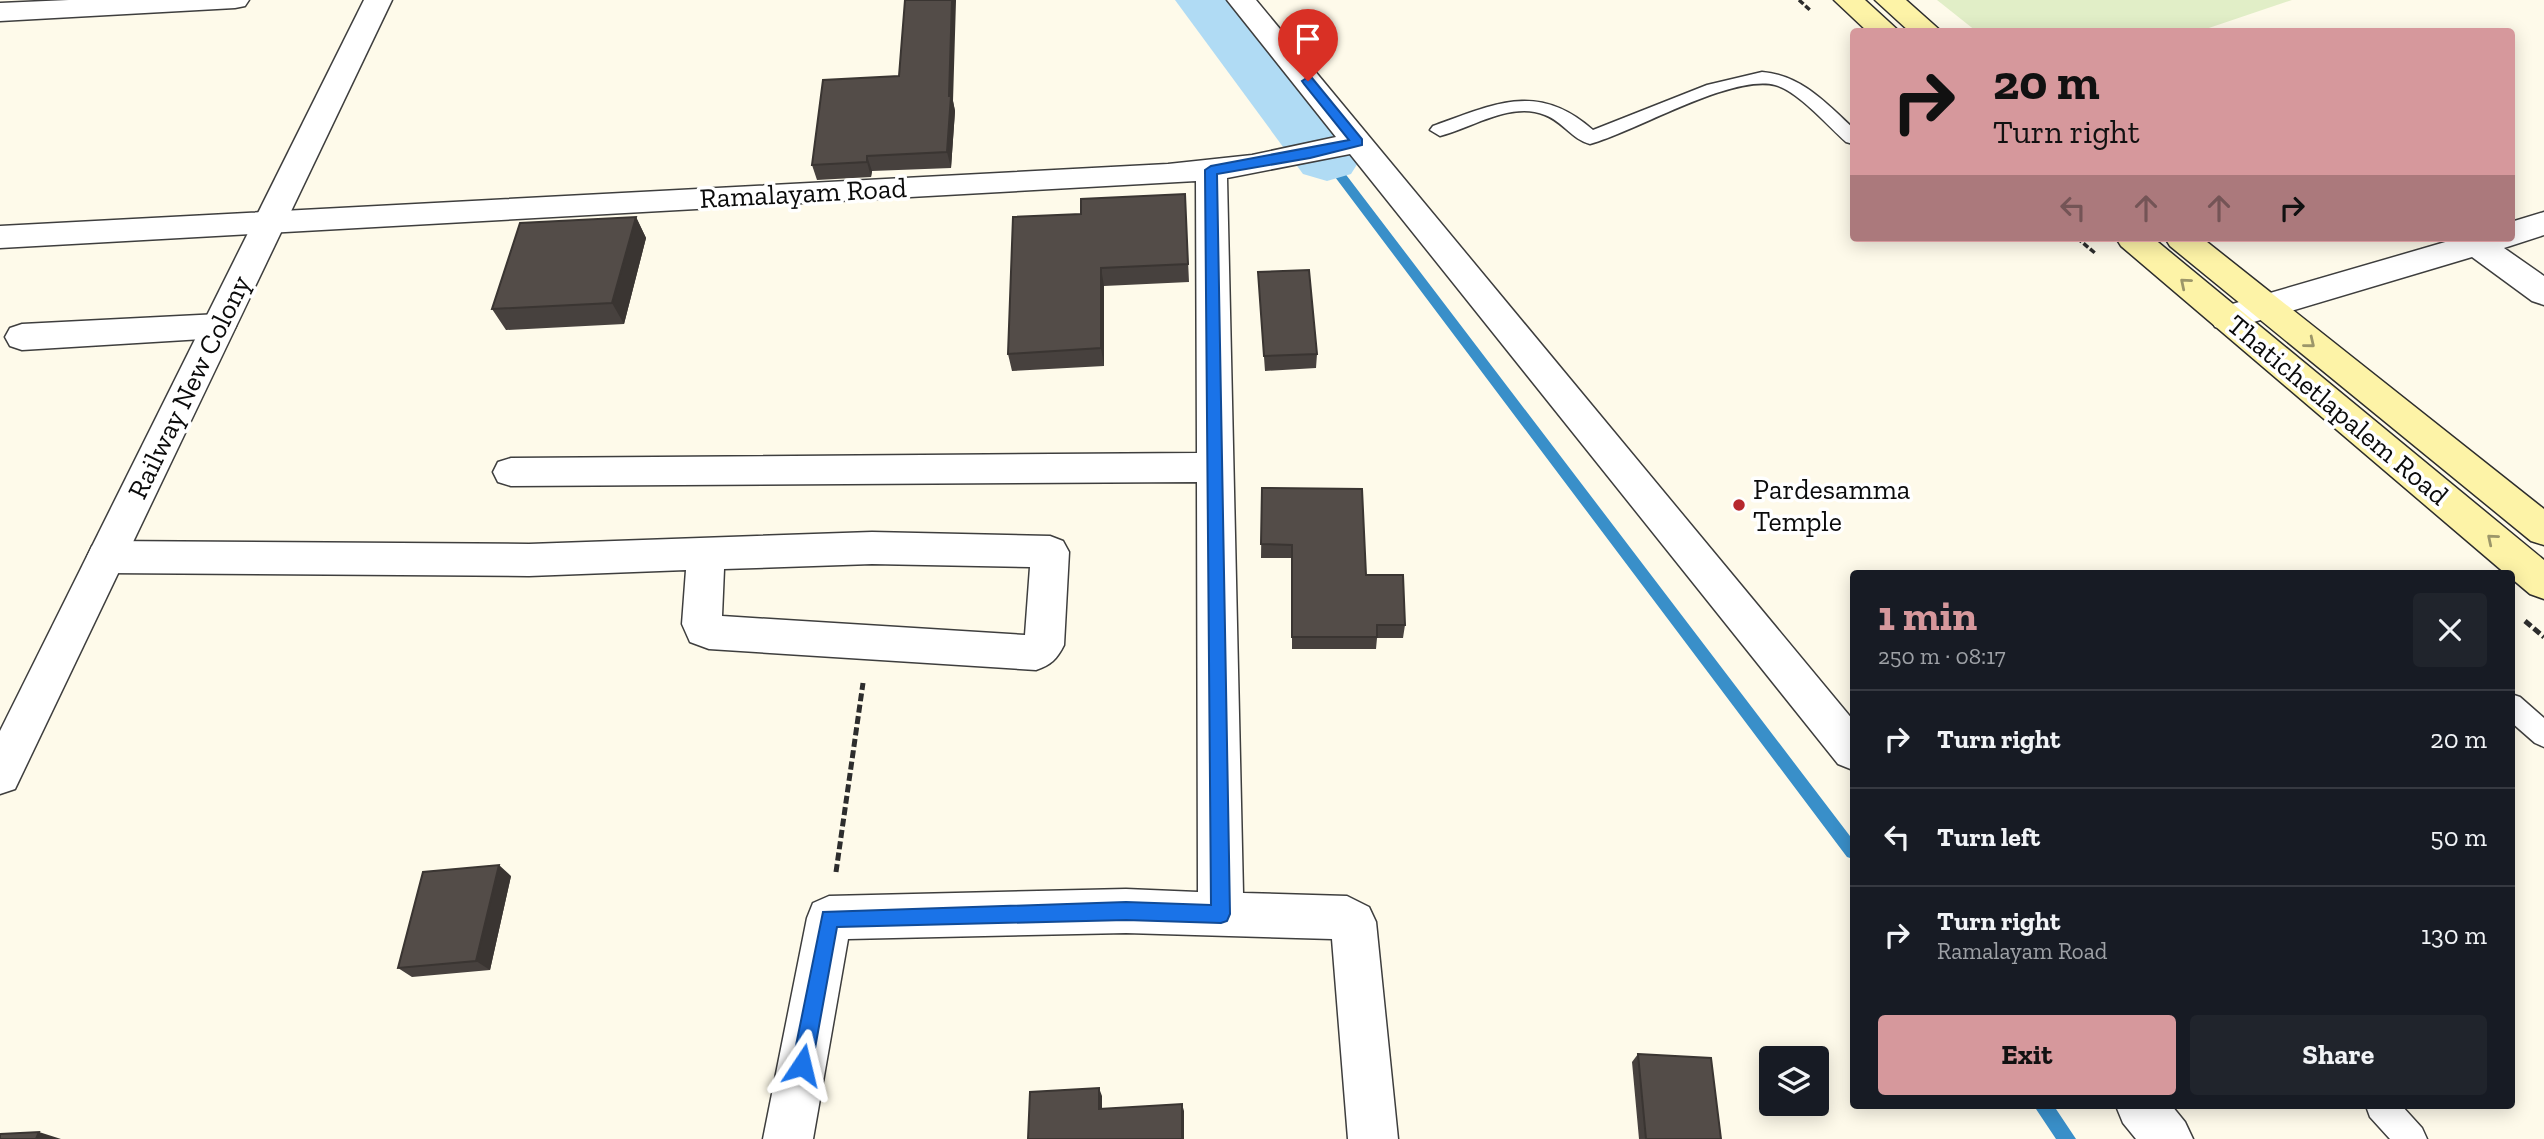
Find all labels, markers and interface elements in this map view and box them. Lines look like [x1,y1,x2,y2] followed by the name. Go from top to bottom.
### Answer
[1278,9,1338,81] pin
[1289,20,1327,58] icon: arrive
[1993,53,2100,112] text: 20 m
[1878,56,1969,147] icon: right
[1993,113,2140,151] text: Turn right
[699,171,907,215] street label: Ramalayam Road
[2054,189,2092,227] icon: left
[2127,189,2165,227] icon: ahead
[2200,189,2238,227] icon: ahead
[2273,189,2311,227] icon: right
[121,269,258,504] street label: Railway New Colony
[2181,279,2194,291] one-way arrow
[2221,308,2455,512] street label: Thatichetlapalem Road
[2303,334,2315,347] one-way arrow
[1753,473,1911,538] place label: Pardesamma Temple
[1731,497,1747,513] marker: Pardesamma Temple
[2487,535,2500,547] one-way arrow
[1878,590,1977,641] text: 1 min
[2413,593,2487,667] button: close
[1878,642,2006,670] text: 250 m · 08:17
[1878,720,1916,758] icon: right
[1937,723,2060,755] text: Turn right
[2430,723,2487,755] text: 20 m
[1878,818,1916,856] icon: left
[1937,821,2040,853] text: Turn left
[2430,821,2487,853] text: 50 m
[1937,905,2060,937] text: Turn right
[1878,916,1916,954] icon: right
[2421,919,2487,951] text: 130 m
[1937,937,2107,965] text: Ramalayam Road
[1878,1015,2176,1095] button: Exit
[2190,1015,2487,1095] button: Share
[765,1028,839,1102] position arrow
[1759,1046,1829,1116] map controls
[1759,1046,1829,1116] button: layers

